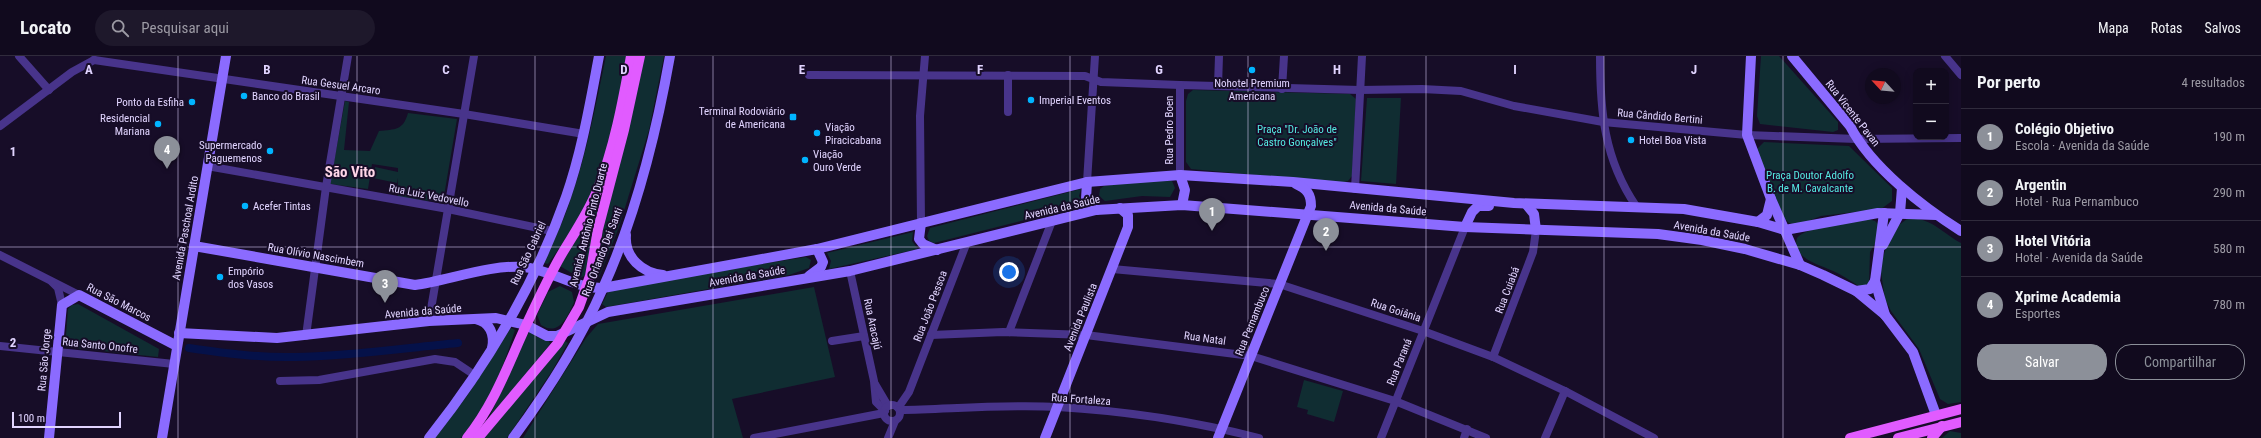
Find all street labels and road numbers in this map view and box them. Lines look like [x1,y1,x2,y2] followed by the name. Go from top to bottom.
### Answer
[300,74,382,98] street label: Rua Gesuel Arcaro
[1823,78,1883,149] street label: Rua Vicente Pavan
[1163,96,1176,164] street label: Rua Pedro Boen
[1617,106,1703,127] street label: Rua Cândido Bertini
[567,162,610,288] street label: Avenida Antônio Pinto Duarte
[170,174,201,281] street label: Avenida Paschoal Ardito
[388,181,471,210] street label: Rua Luiz Vedovello
[1023,192,1101,222] street label: Avenida da Saúde
[1349,199,1427,218] street label: Avenida da Saúde
[580,206,625,298] street label: Rua Orlando Dei Santi
[1673,218,1751,245] street label: Avenida da Saúde
[508,219,549,287] street label: Rua São Gabriel
[267,241,365,270] street label: Rua Olívio Nascimbem
[708,263,786,290] street label: Avenida da Saúde
[1493,265,1522,315] street label: Rua Cuiabá
[911,269,950,344] street label: Rua João Pessoa
[84,281,153,324] street label: Rua São Marcos
[1061,281,1100,353] street label: Avenida Paulista
[1233,284,1272,358] street label: Rua Pernambuco
[1369,296,1423,325] street label: Rua Goiânia
[861,297,884,351] street label: Rua Aracajú
[384,302,462,321] street label: Avenida da Saúde
[35,328,54,392] street label: Rua São Jorge
[1183,329,1227,348] street label: Rua Natal
[62,335,138,356] street label: Rua Santo Onofre
[1384,337,1415,387] street label: Rua Paraná
[1051,391,1111,408] street label: Rua Fortaleza

